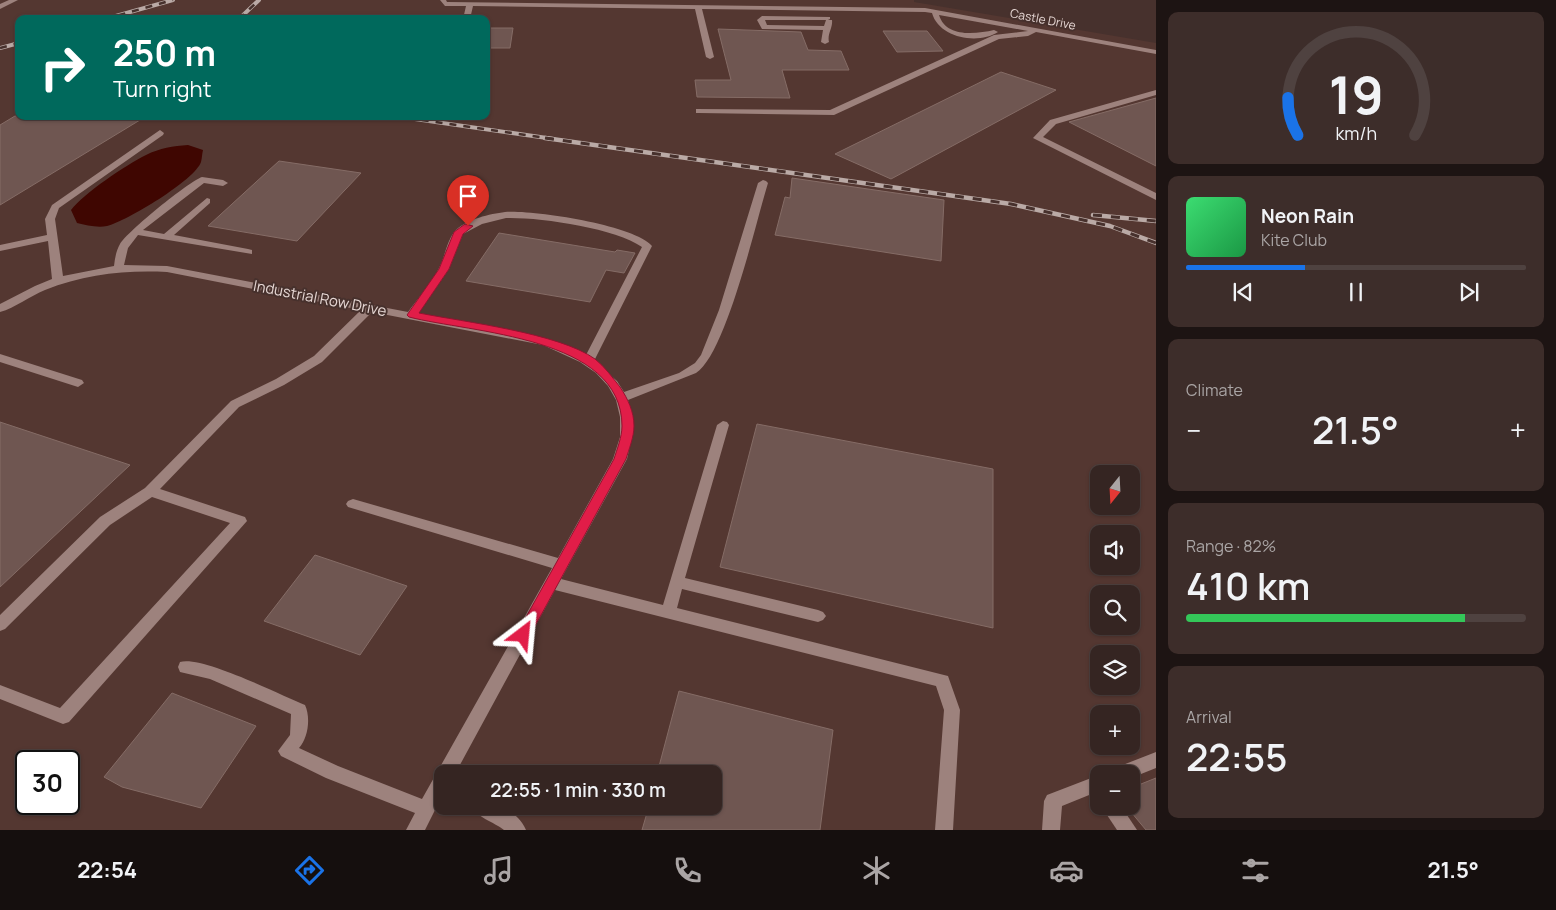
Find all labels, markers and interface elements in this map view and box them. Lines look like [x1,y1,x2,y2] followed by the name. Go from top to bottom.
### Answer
[1009,4,1077,34] street label: Castle Drive
[113,29,216,77] text: 250 m
[30,35,95,100] icon: right
[1328,59,1384,130] text: 19
[113,74,211,104] text: Turn right
[1335,121,1377,145] text: km/h
[447,175,489,226] pin
[454,182,482,210] icon: arrive
[1261,203,1354,229] text: Neon Rain
[1261,229,1327,251] text: Kite Club
[252,275,389,321] street label: Industrial Row Drive
[1229,278,1257,306] icon: previous
[1342,278,1370,306] icon: pause
[1455,278,1483,306] icon: next
[1186,379,1243,401] text: Climate
[1312,403,1399,455] text: 21.5°
[1186,411,1201,449] text: −
[1510,411,1526,449] text: +
[1090,465,1140,515] north arrow
[1090,465,1140,815] map controls
[1090,525,1140,575] button: sound
[1186,535,1276,557] text: Range · 82%
[1186,559,1310,611] text: 410 km
[1090,585,1140,635] button: search
[496,608,548,660] position arrow
[1090,645,1140,695] button: layers
[1090,705,1140,755] button: +
[1186,706,1232,728] text: Arrival
[1186,730,1287,782] text: 22:55
[15,750,80,815] speed limit sign: 30
[1090,765,1140,815] button: −
[490,777,666,803] text: 22:55 · 1 min · 330 m
[292,853,327,888] icon: directions
[481,853,516,888] icon: music
[670,853,705,888] icon: phone
[859,853,894,888] icon: climate
[1049,853,1084,888] icon: car
[1238,853,1273,888] icon: filters
[77,855,137,885] text: 22:54
[1427,855,1479,885] text: 21.5°

